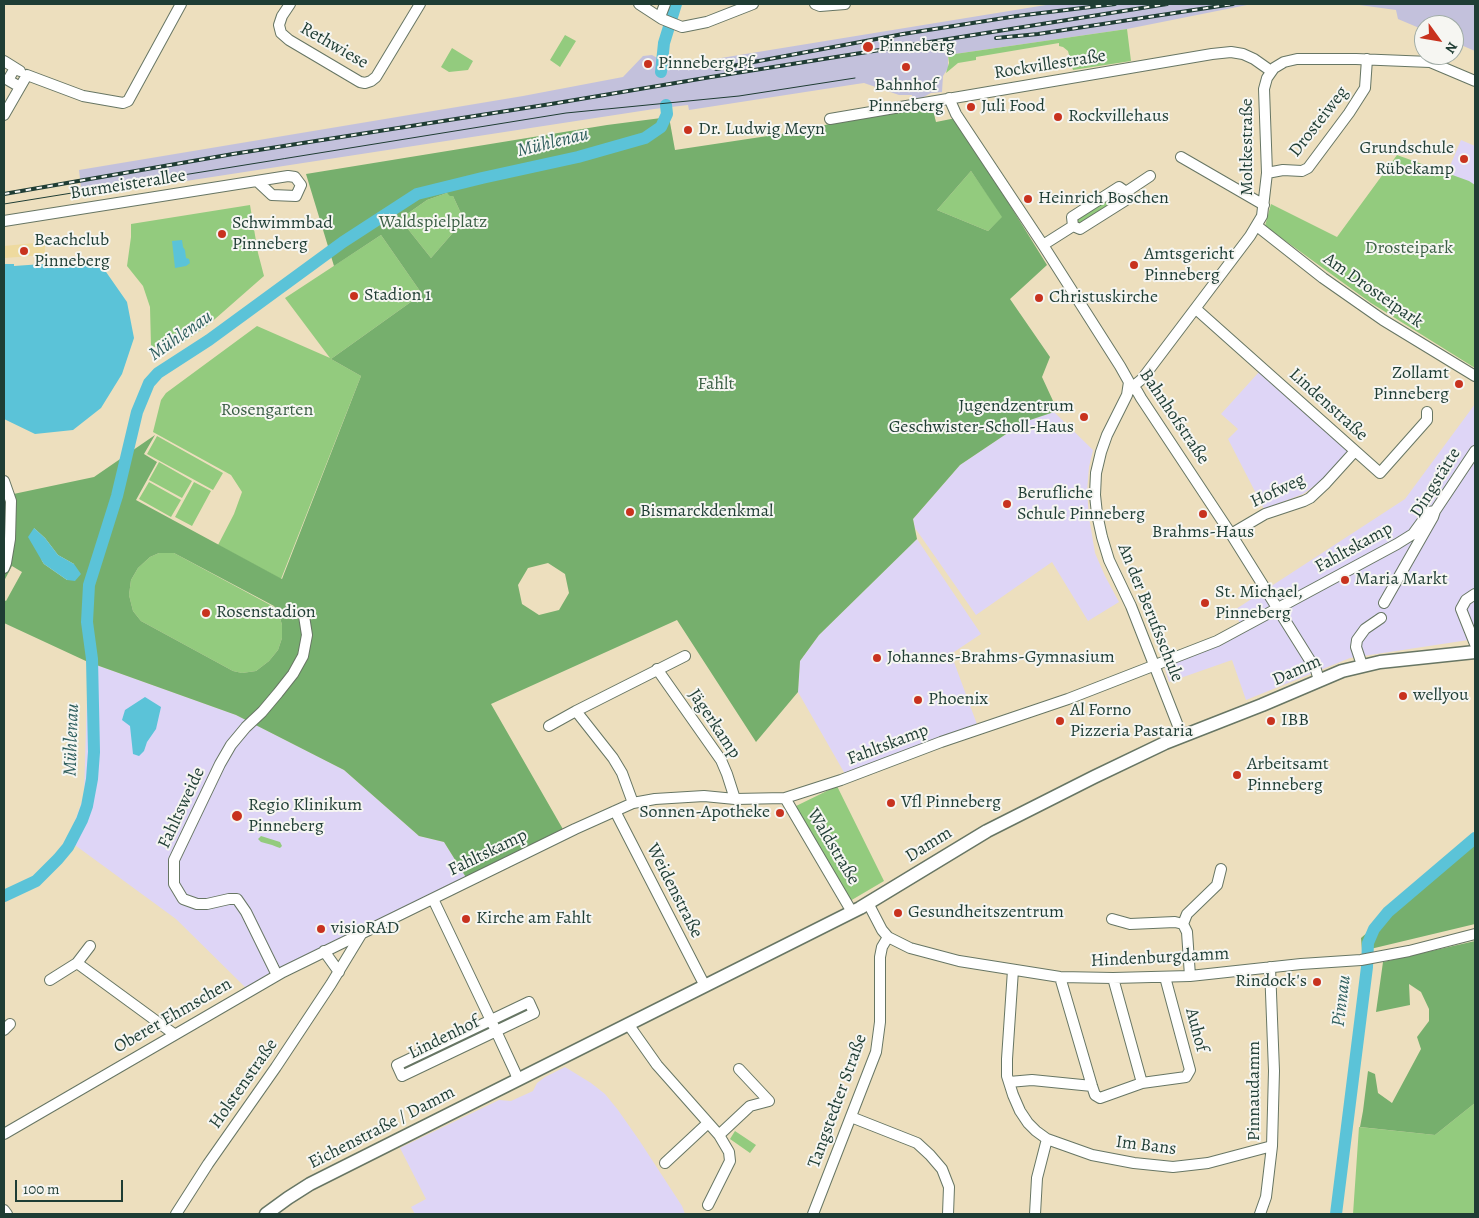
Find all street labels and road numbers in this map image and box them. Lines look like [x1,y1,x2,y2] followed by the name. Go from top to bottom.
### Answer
[296,18,372,74] street label: Rethwiese
[993,46,1107,84] street label: Rockvillestraße
[1285,82,1353,162] street label: Drosteiweg
[1237,98,1259,196] street label: Moltkestraße
[69,165,187,205] street label: Burmeisterallee
[1319,249,1427,333] street label: Am Drosteipark
[1284,364,1372,446] street label: Lindenstraße
[1134,365,1214,469] street label: Bahnhofstraße
[1406,444,1466,522] street label: Dingstätte
[1247,469,1309,513] street label: Hofweg
[1311,518,1397,578] street label: Fahltskamp
[1112,541,1188,685] street label: An der Berufsschule
[1269,651,1325,691] street label: Damm
[683,685,745,763] street label: Jägerkamp
[844,720,932,770] street label: Fahltskamp
[154,764,210,852] street label: Fahltsweide
[802,805,864,889] street label: Waldstraße
[902,822,956,868] street label: Damm
[445,825,531,881] street label: Fahltskamp
[641,840,707,942] street label: Weidenstraße
[1090,944,1230,972] street label: Hindenburgdamm
[110,974,236,1058] street label: Oberer Ehmschen
[1180,1006,1212,1054] street label: Auhof
[405,1012,483,1064] street label: Lindenhof
[804,1031,872,1171] street label: Tangstedter Straße
[205,1035,283,1133] street label: Holstenstraße
[1244,1041,1266,1141] street label: Pinnaudamm
[305,1082,459,1174] street label: Eichenstraße / Damm
[1114,1132,1178,1160] street label: Im Bans

